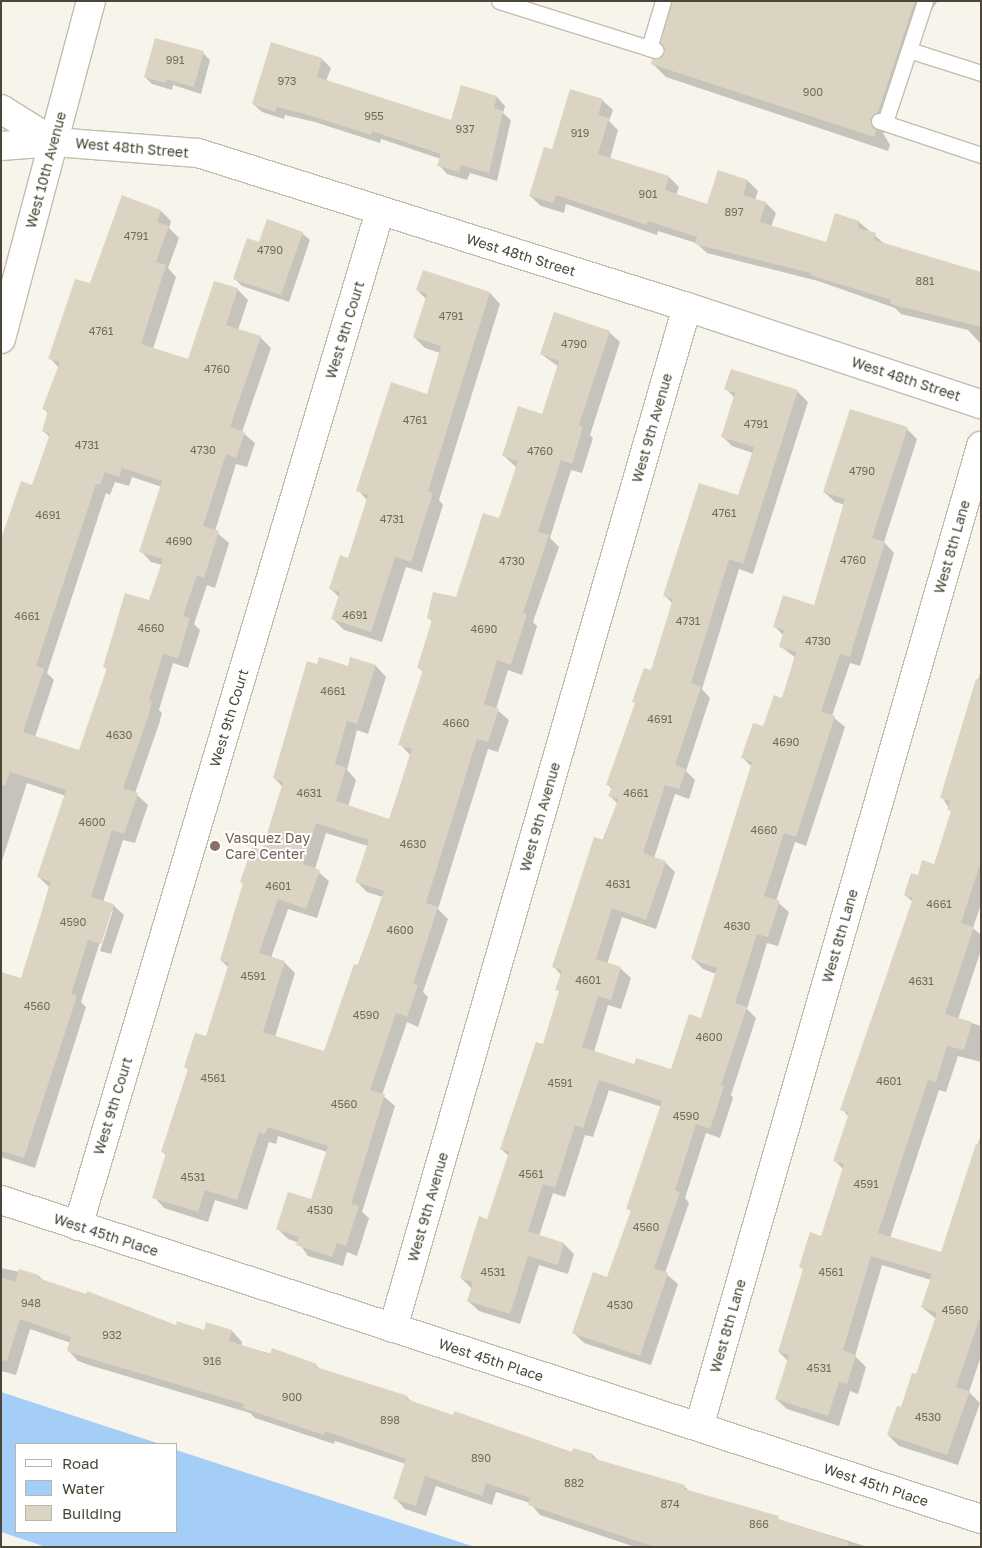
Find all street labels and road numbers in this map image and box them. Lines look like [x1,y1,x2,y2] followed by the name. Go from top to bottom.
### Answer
[22,110,70,230] street label: West 10th Avenue
[75,135,189,161] street label: West 48th Street
[464,230,578,280] street label: West 48th Street
[322,279,368,381] street label: West 9th Court
[849,353,963,405] street label: West 48th Street
[628,371,676,485] street label: West 9th Avenue
[931,498,973,596] street label: West 8th Lane
[206,667,252,769] street label: West 9th Court
[516,760,564,874] street label: West 9th Avenue
[819,887,861,985] street label: West 8th Lane
[90,1055,136,1157] street label: West 9th Court
[404,1150,452,1264] street label: West 9th Avenue
[51,1210,161,1260] street label: West 45th Place
[707,1277,749,1375] street label: West 8th Lane
[436,1335,546,1385] street label: West 45th Place
[821,1460,931,1510] street label: West 45th Place

